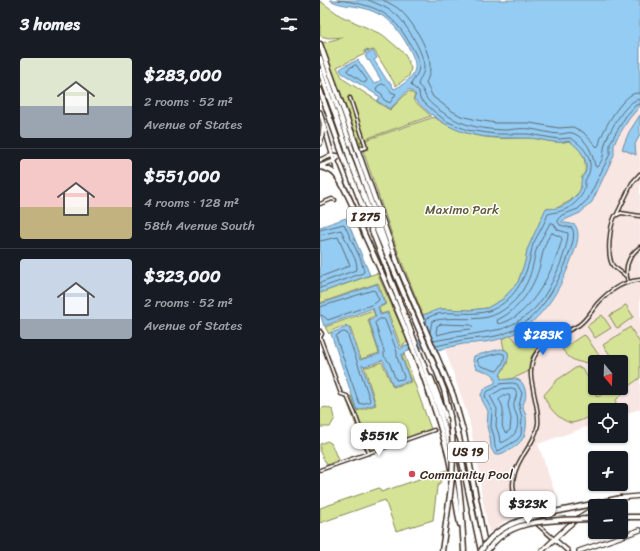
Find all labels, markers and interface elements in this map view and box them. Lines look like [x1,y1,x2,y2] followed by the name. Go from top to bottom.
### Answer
[20,9,80,39] text: 3 homes
[278,13,300,35] icon: filters
[144,60,222,90] text: $283,000
[52,74,100,122] icon: home
[144,90,233,113] text: 2 rooms · 52 m²
[144,113,242,136] text: Avenue of States
[144,161,220,191] text: $551,000
[52,175,100,223] icon: home
[144,191,239,214] text: 4 rooms · 128 m²
[425,198,499,221] park label: Maximo Park
[347,207,385,227] road number: I 275
[144,214,255,237] text: 58th Avenue South
[144,261,221,291] text: $323,000
[52,275,100,323] icon: home
[144,291,233,314] text: 2 rooms · 52 m²
[144,314,242,337] text: Avenue of States
[515,322,571,356] pin: $283K
[523,323,563,346] text: $283K
[588,355,628,395] north arrow
[588,355,628,539] map controls
[588,403,628,443] button: locate
[351,423,407,457] pin: $551K
[360,424,398,447] text: $551K
[448,442,488,462] road number: US 19
[588,451,628,491] button: +
[420,463,513,486] place label: Community Pool
[407,469,417,479] marker: Community Pool
[500,491,556,525] pin: $323K
[509,492,547,515] text: $323K
[588,499,628,539] button: −

